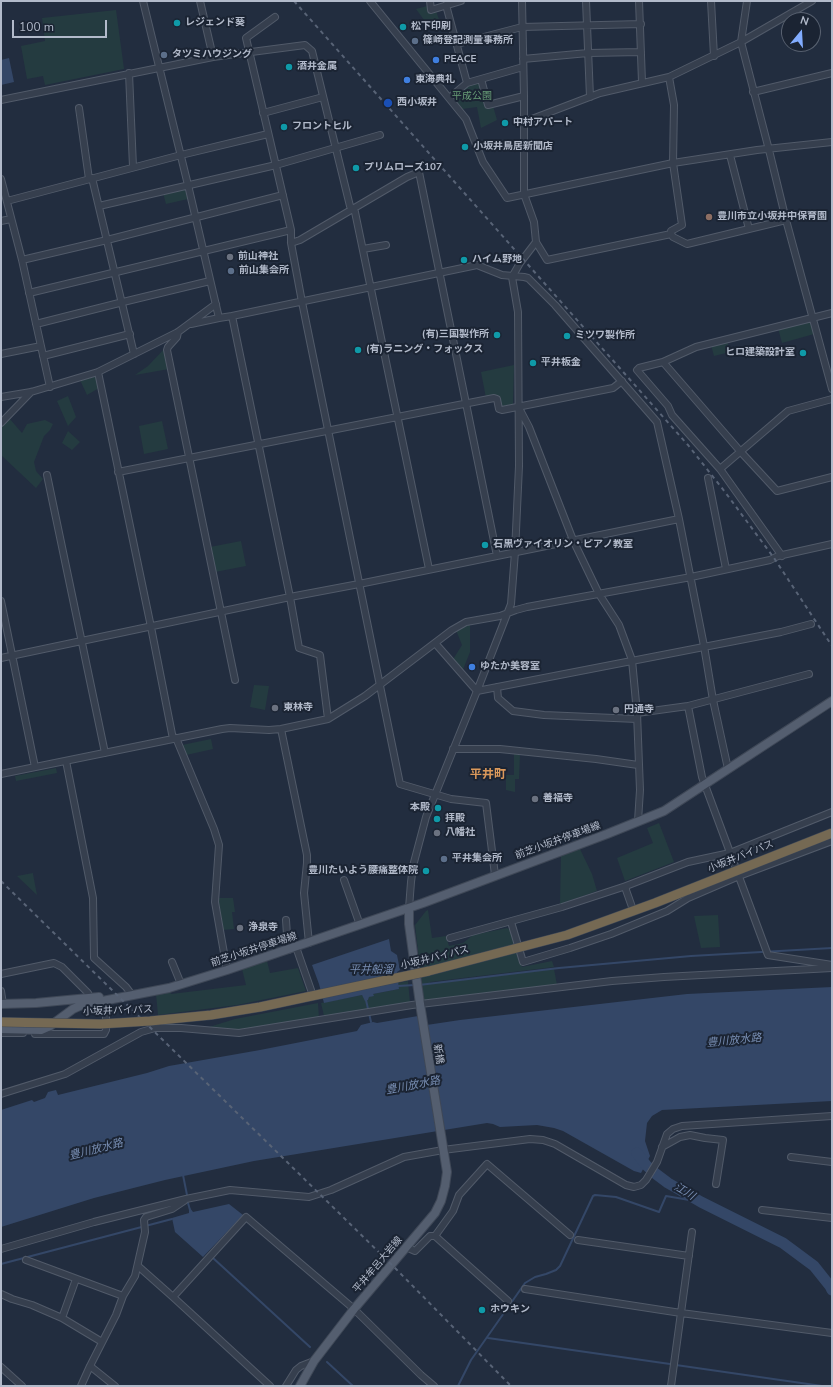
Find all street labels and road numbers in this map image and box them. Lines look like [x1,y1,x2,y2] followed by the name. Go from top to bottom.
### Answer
[514,820,602,862] street label: 前芝小坂井停車場線
[706,838,776,876] street label: 小坂井バイパス
[209,930,299,970] street label: 前芝小坂井停車場線
[400,944,470,972] street label: 小坂井バイパス
[83,1004,153,1018] street label: 小坂井バイパス
[431,1043,445,1065] street label: 新橋
[351,1234,405,1296] street label: 平井牟呂大岩線

